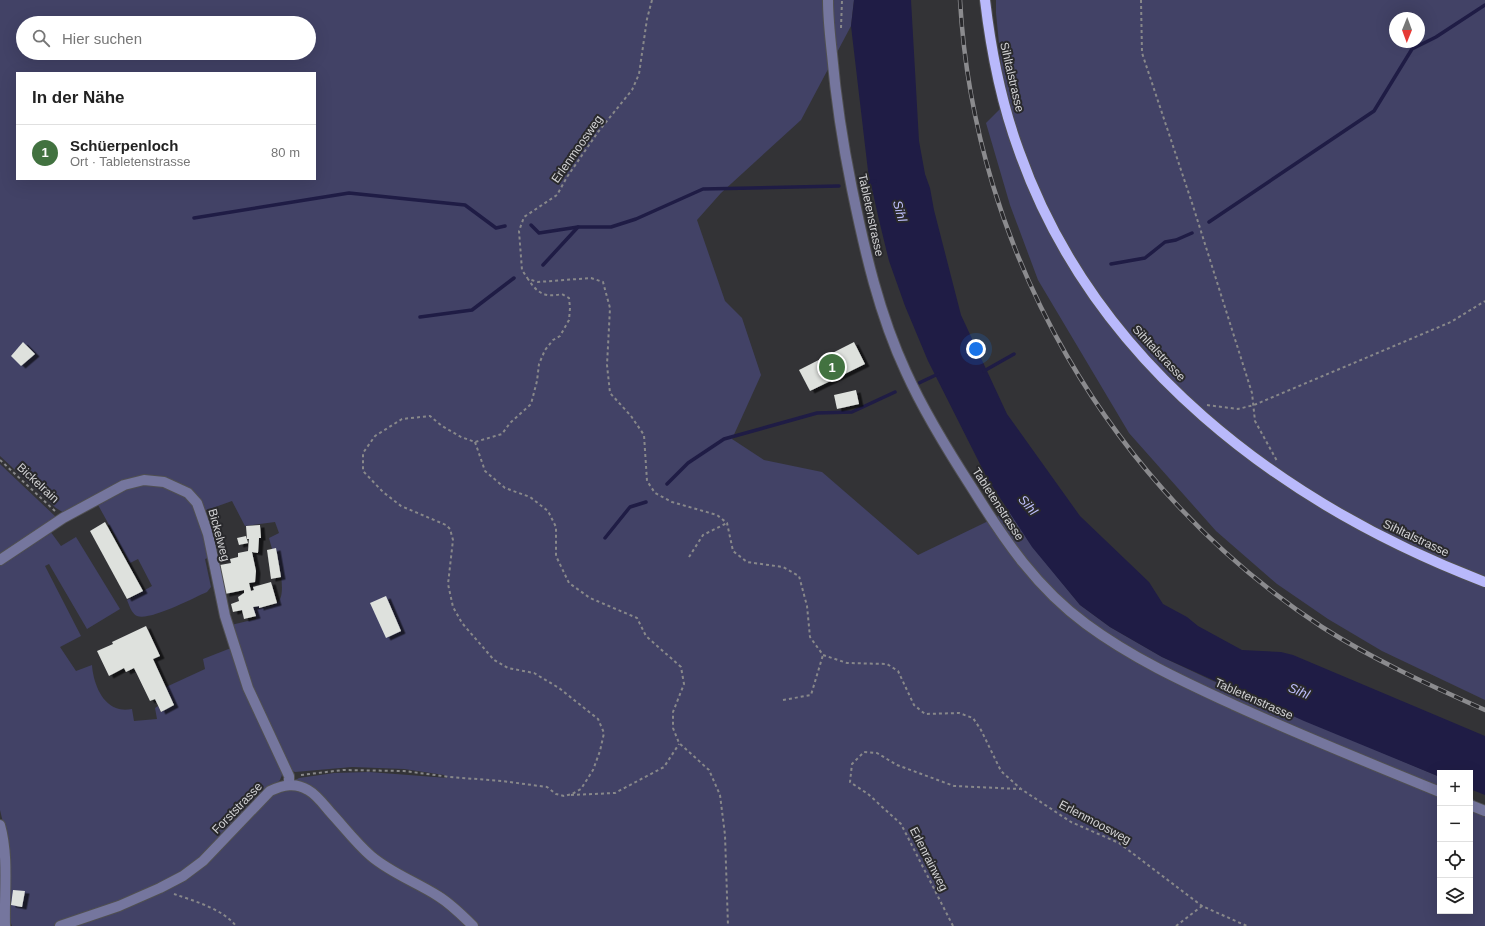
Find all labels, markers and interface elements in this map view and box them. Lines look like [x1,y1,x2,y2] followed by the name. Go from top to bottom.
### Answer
[1389,12,1425,48] north arrow
[16,16,316,60] search box
[30,27,52,49] icon: search
[62,30,142,47] text: Hier suchen
[997,41,1027,114] street label: Sihltalstrasse
[32,88,125,107] text: In der Nähe
[549,112,605,186] street label: Erlenmoosweg
[70,137,178,154] text: Schüerpenloch
[41,145,49,160] text: 1
[271,145,300,160] text: 80 m
[70,154,190,169] text: Ort · Tabletenstrasse
[855,172,887,258] street label: Tabletenstrasse
[890,199,910,224] water label: Sihl
[1130,322,1189,384] street label: Sihltalstrasse
[966,339,986,359] your location
[819,352,845,382] pin: 1
[14,460,62,506] street label: Bickelrain
[969,465,1027,543] street label: Tabletenstrasse
[1015,492,1041,519] water label: Sihl
[205,507,233,563] street label: Bickelweg
[1381,517,1452,560] street label: Sihltalstrasse
[1213,676,1296,723] street label: Tabletenstrasse
[1286,680,1313,702] water label: Sihl
[1437,770,1473,914] map controls
[1437,770,1473,806] button: +
[209,779,265,837] street label: Forststrasse
[1057,797,1133,847] street label: Erlenmoosweg
[1437,806,1473,842] button: −
[907,825,951,893] street label: Erlenrainweg
[1437,842,1473,878] button: locate
[1437,878,1473,914] button: layers

